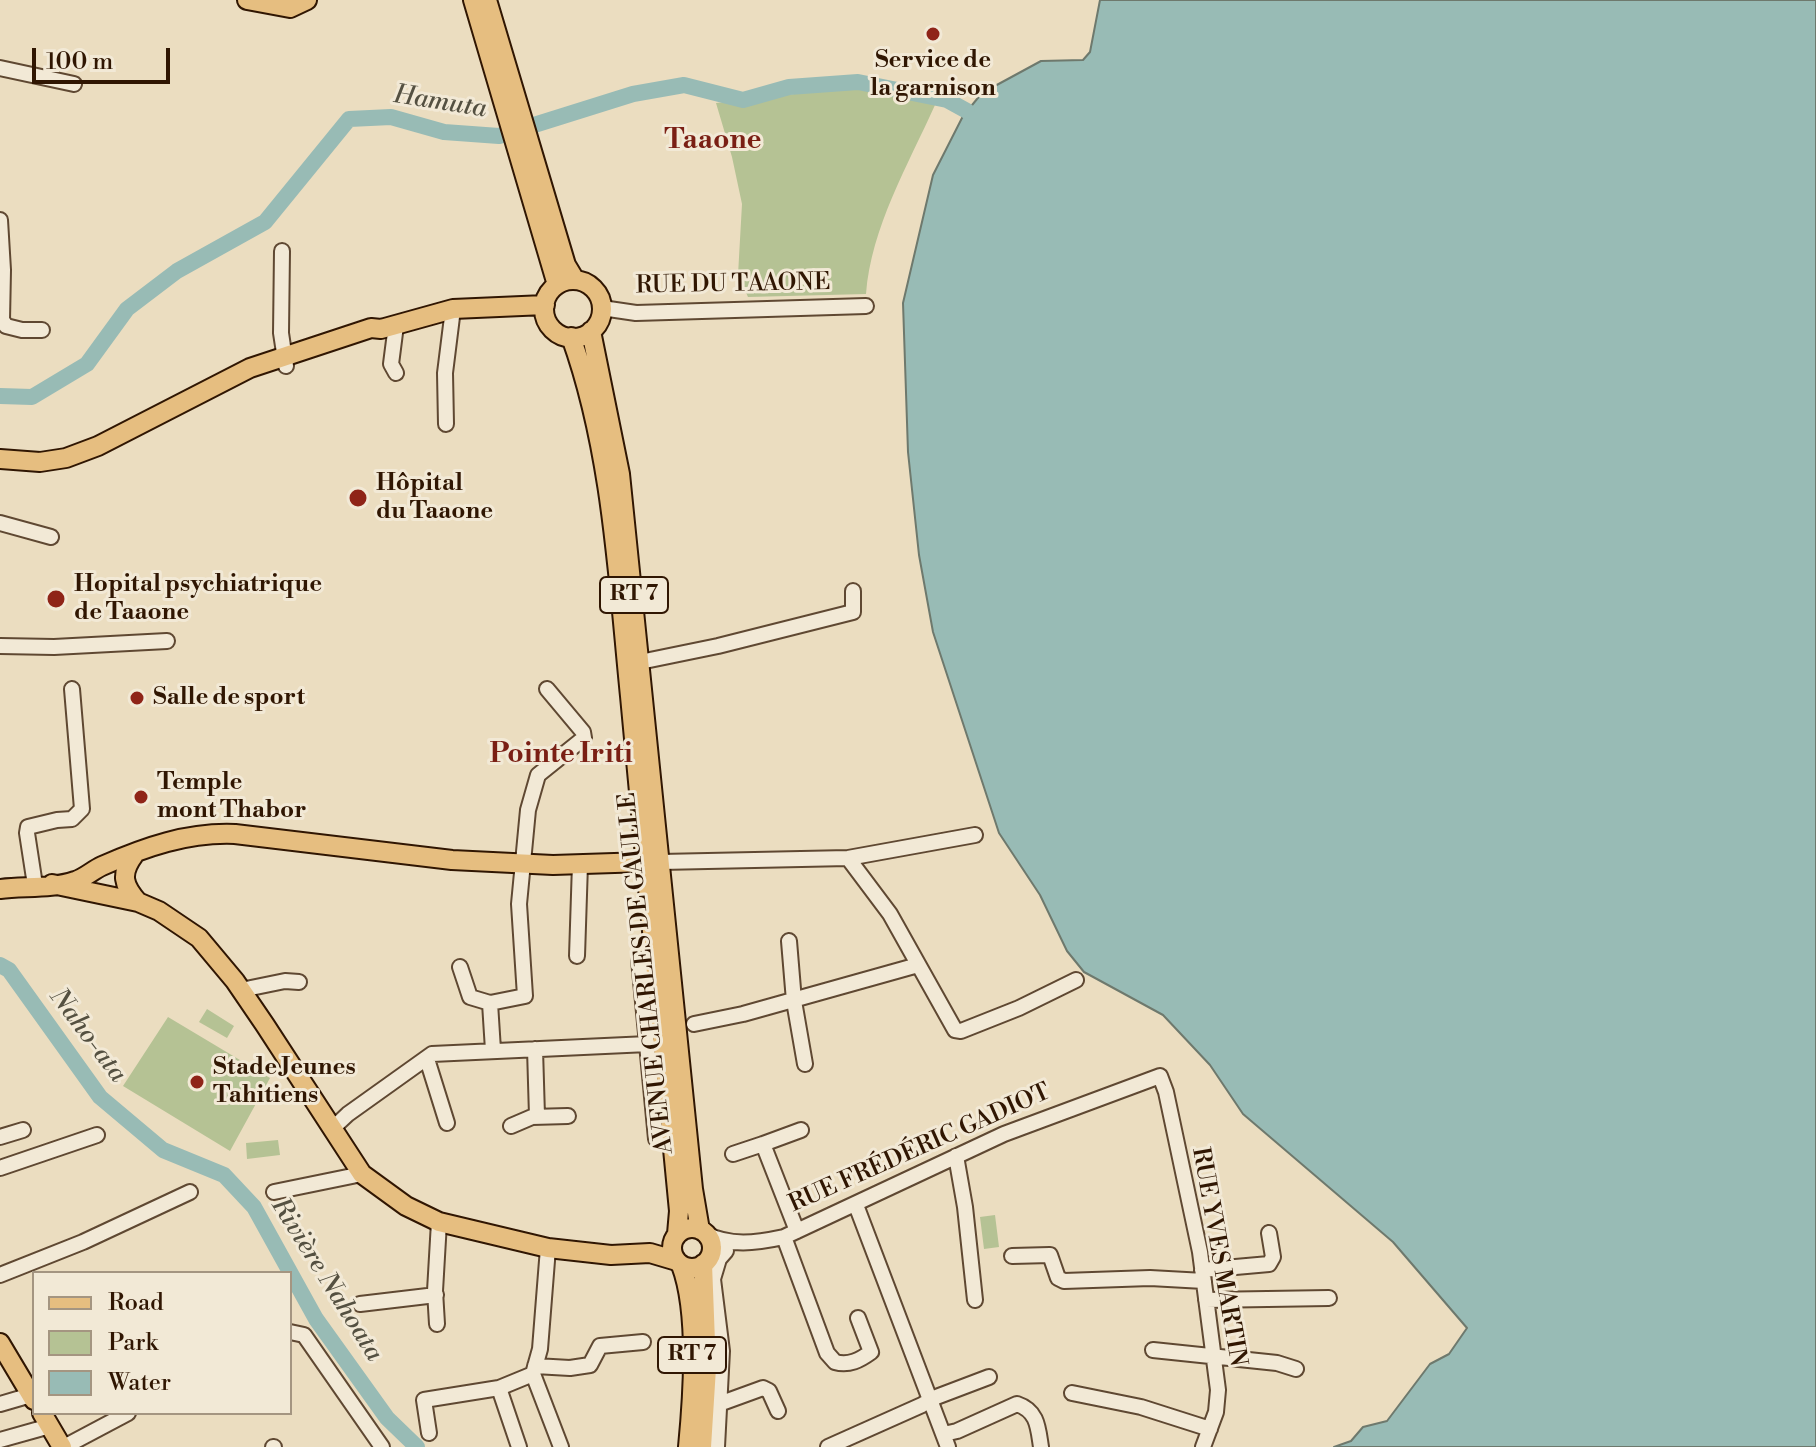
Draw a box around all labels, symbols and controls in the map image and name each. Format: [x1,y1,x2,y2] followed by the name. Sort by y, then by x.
[924,25,942,43] marker: Service de la garnison
[36,32,174,82] scale bar
[46,47,113,77] text: 100 m
[870,47,996,103] place label: Service de la garnison
[391,80,489,126] water label: Hamuta
[664,124,762,158] district label: Taaone
[635,269,831,301] street label: RUE DU TAAONE
[376,470,493,526] place label: Hôpital du Taaone
[347,487,369,509] marker: Hôpital du Taaone
[74,571,322,627] place label: Hopital psychiatrique de Taaone
[600,577,668,613] road number: RT 7
[45,588,67,610] marker: Hopital psychiatrique de Taaone
[153,684,305,712] place label: Salle de sport
[128,689,146,707] marker: Salle de sport
[489,738,633,772] district label: Pointe Iriti
[157,769,306,825] place label: Temple mont Thabor
[132,788,150,806] marker: Temple mont Thabor
[614,791,680,1155] street label: AVENUE CHARLES DE GAULLE
[42,983,132,1089] water label: Naho-ata
[213,1054,356,1110] place label: Stade Jeunes Tahitiens
[188,1073,206,1091] marker: Stade Jeunes Tahitiens
[785,1078,1055,1220] street label: RUE FRÉDÉRIC GADIOT
[1185,1145,1251,1369] street label: RUE YVES MARTIN
[263,1193,389,1367] water label: Rivière Nahoata
[32,1271,292,1415] legend
[108,1288,164,1318] text: Road
[108,1328,158,1358] text: Park
[658,1337,726,1373] road number: RT 7
[108,1368,171,1398] text: Water

